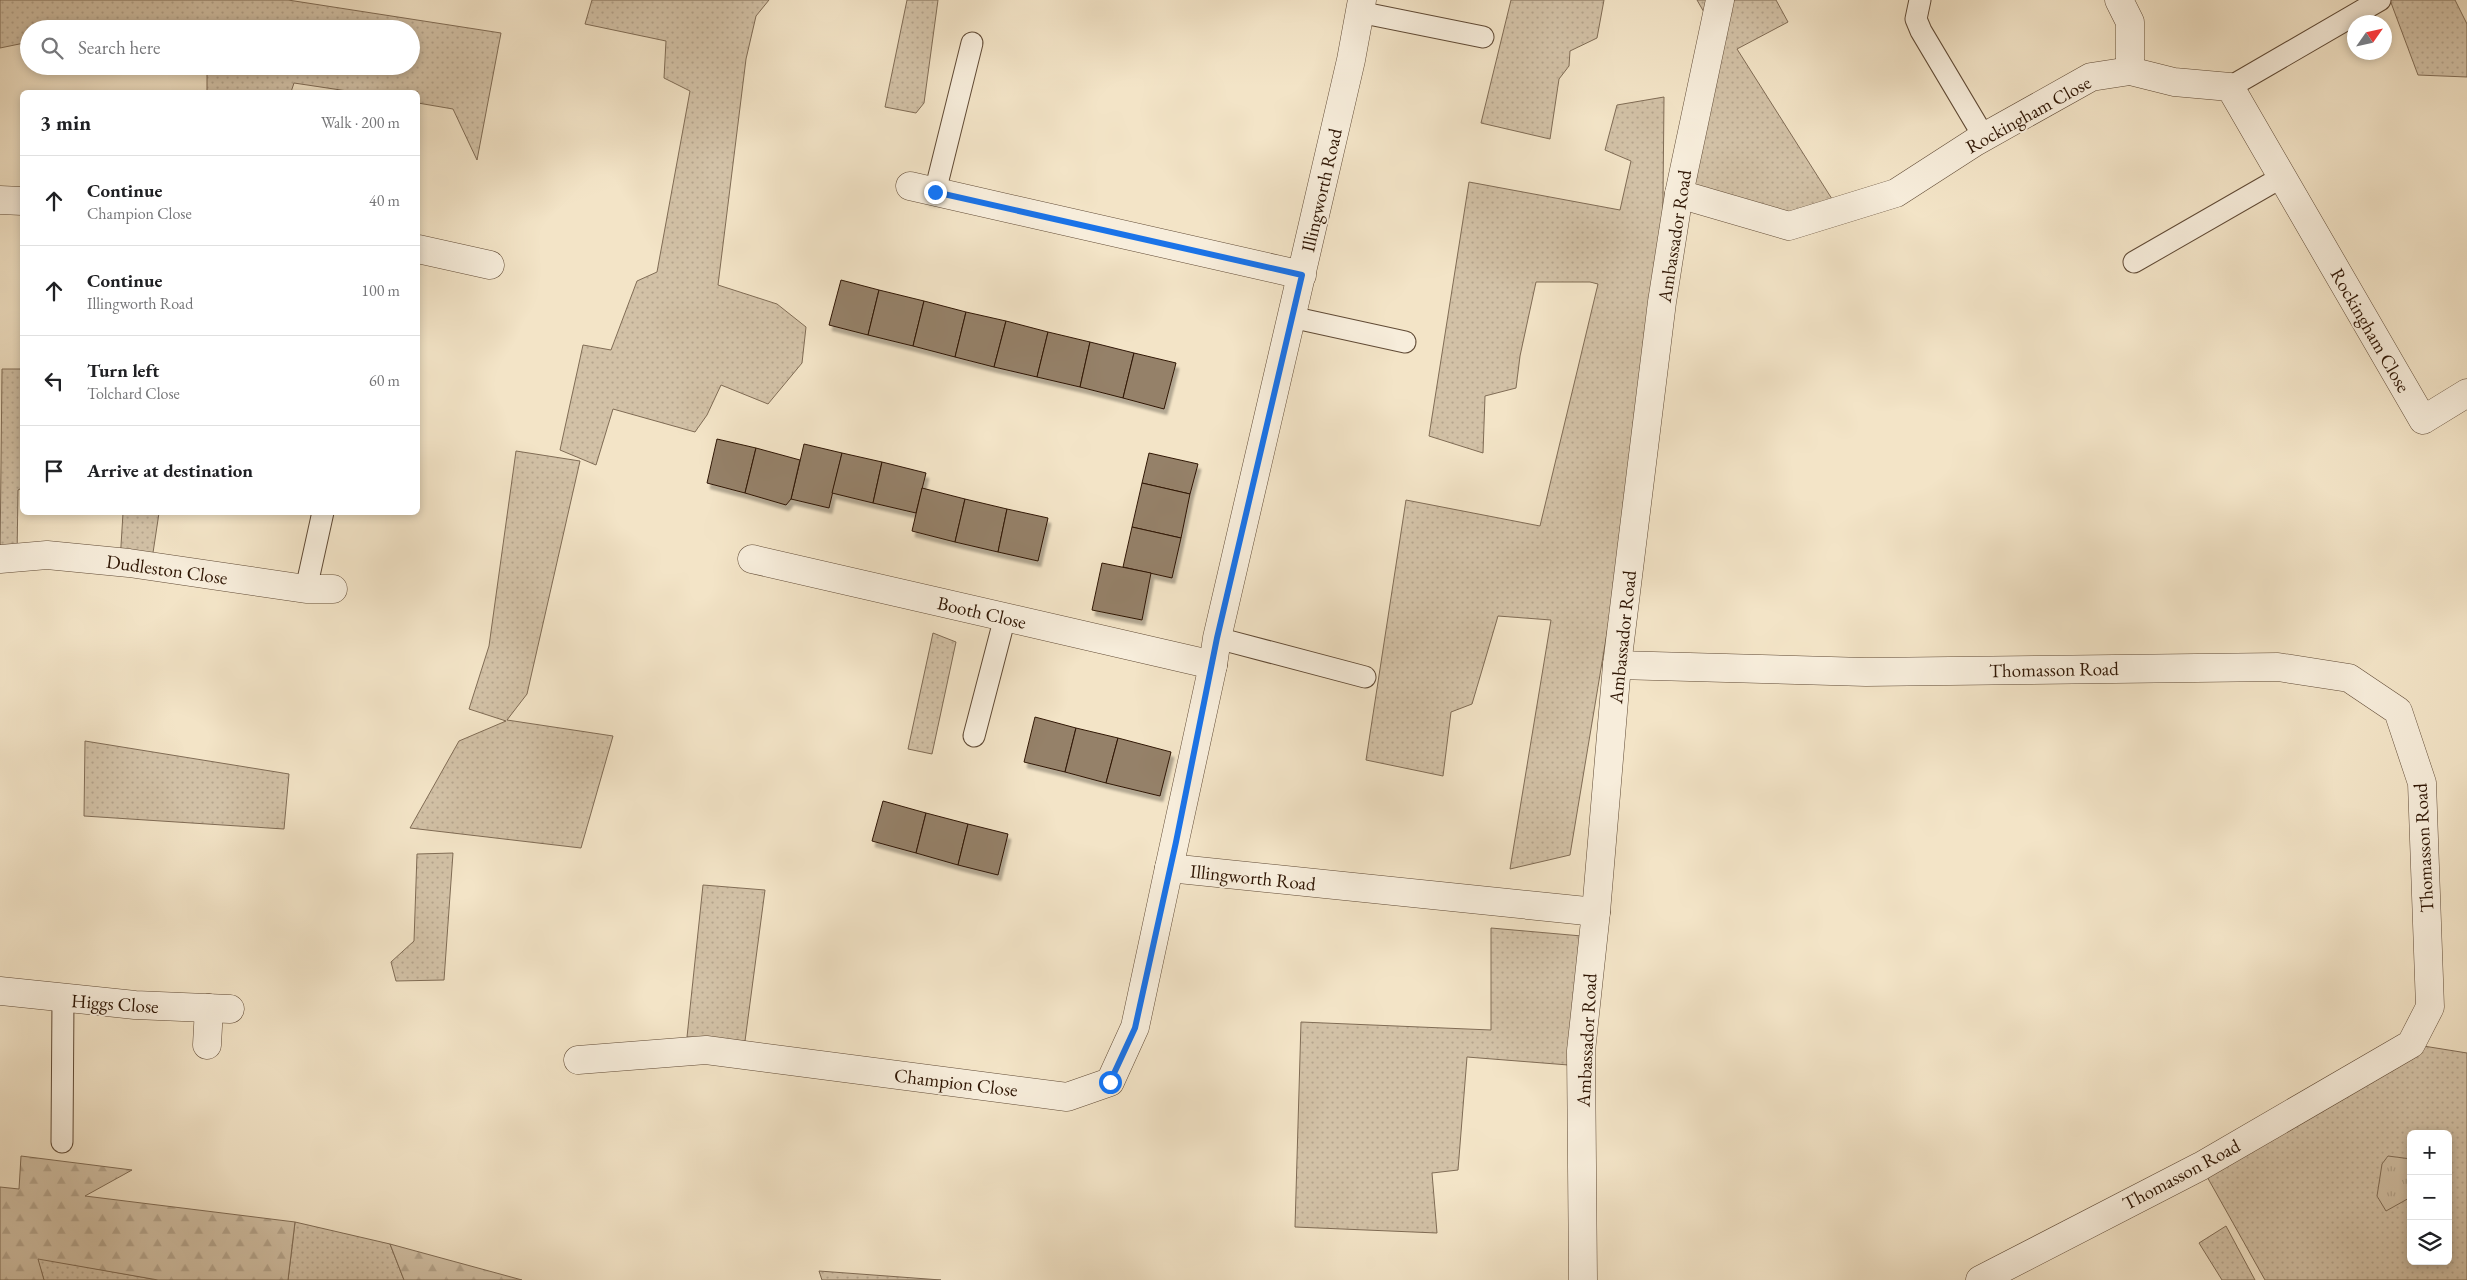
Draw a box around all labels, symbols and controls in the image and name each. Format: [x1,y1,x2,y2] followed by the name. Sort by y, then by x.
[2347,15,2392,60] north arrow
[20,20,420,75] search box
[38,34,66,62] icon: search
[78,35,160,60] text: Search here
[1961,70,2095,159] street label: Rockingham Close
[40,109,91,136] text: 3 min
[321,112,400,133] text: Walk · 200 m
[1295,125,1348,254] street label: Illingworth Road
[1652,168,1697,305] street label: Ambassador Road
[87,178,162,203] text: Continue
[924,181,947,204] route end
[40,187,68,215] icon: ahead
[369,190,400,211] text: 40 m
[87,203,192,224] text: Champion Close
[2325,264,2416,397] street label: Rockingham Close
[87,268,162,293] text: Continue
[40,277,68,305] icon: ahead
[361,280,400,301] text: 100 m
[87,293,193,314] text: Illingworth Road
[87,358,159,383] text: Turn left
[40,367,68,395] icon: left
[369,370,400,391] text: 60 m
[87,383,180,404] text: Tolchard Close
[40,457,68,485] icon: arrive
[87,458,253,483] text: Arrive at destination
[105,549,229,590] street label: Dudleston Close
[1603,569,1642,706] street label: Ambassador Road
[935,590,1029,635] street label: Booth Close
[1989,656,2119,683] street label: Thomasson Road
[2408,782,2439,913] street label: Thomasson Road
[1189,858,1317,897] street label: Illingworth Road
[1570,972,1603,1108] street label: Ambassador Road
[70,988,159,1019] street label: Higgs Close
[893,1063,1019,1102] street label: Champion Close
[1099,1071,1122,1094] route start
[2407,1130,2452,1265] map controls
[2407,1130,2452,1175] button: +
[2118,1133,2245,1216] street label: Thomasson Road
[2407,1175,2452,1220] button: −
[2407,1220,2452,1265] button: layers

